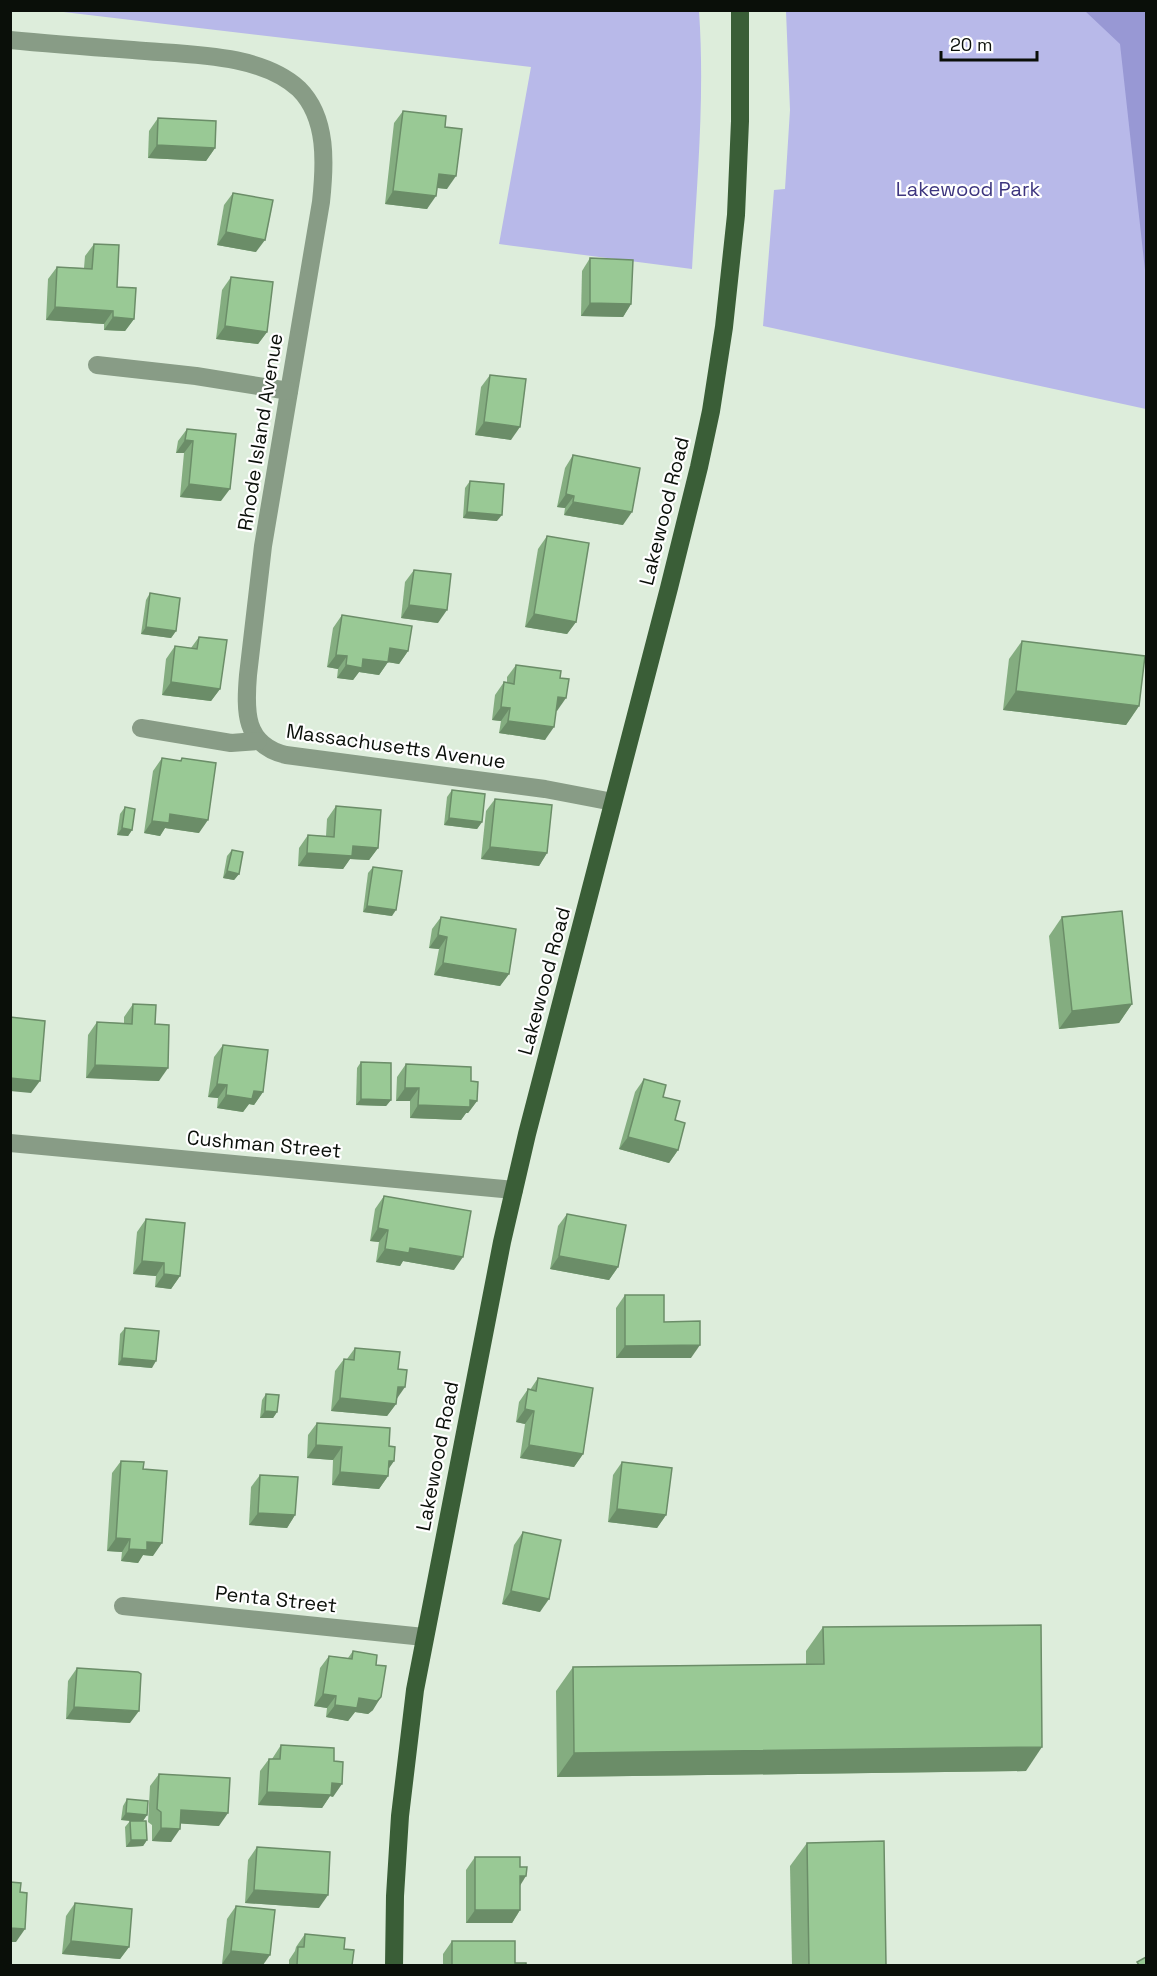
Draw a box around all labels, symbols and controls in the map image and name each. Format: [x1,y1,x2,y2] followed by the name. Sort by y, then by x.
[941,24,1037,62] scale bar
[950,33,993,56] text: 20 m
[896,176,1040,202] park label: Lakewood Park
[232,331,288,533] street label: Rhode Island Avenue
[633,434,695,588] street label: Lakewood Road
[285,718,507,774] street label: Massachusetts Avenue
[512,904,576,1058] street label: Lakewood Road
[186,1124,342,1164] street label: Cushman Street
[410,1379,464,1533] street label: Lakewood Road
[214,1580,338,1618] street label: Penta Street

